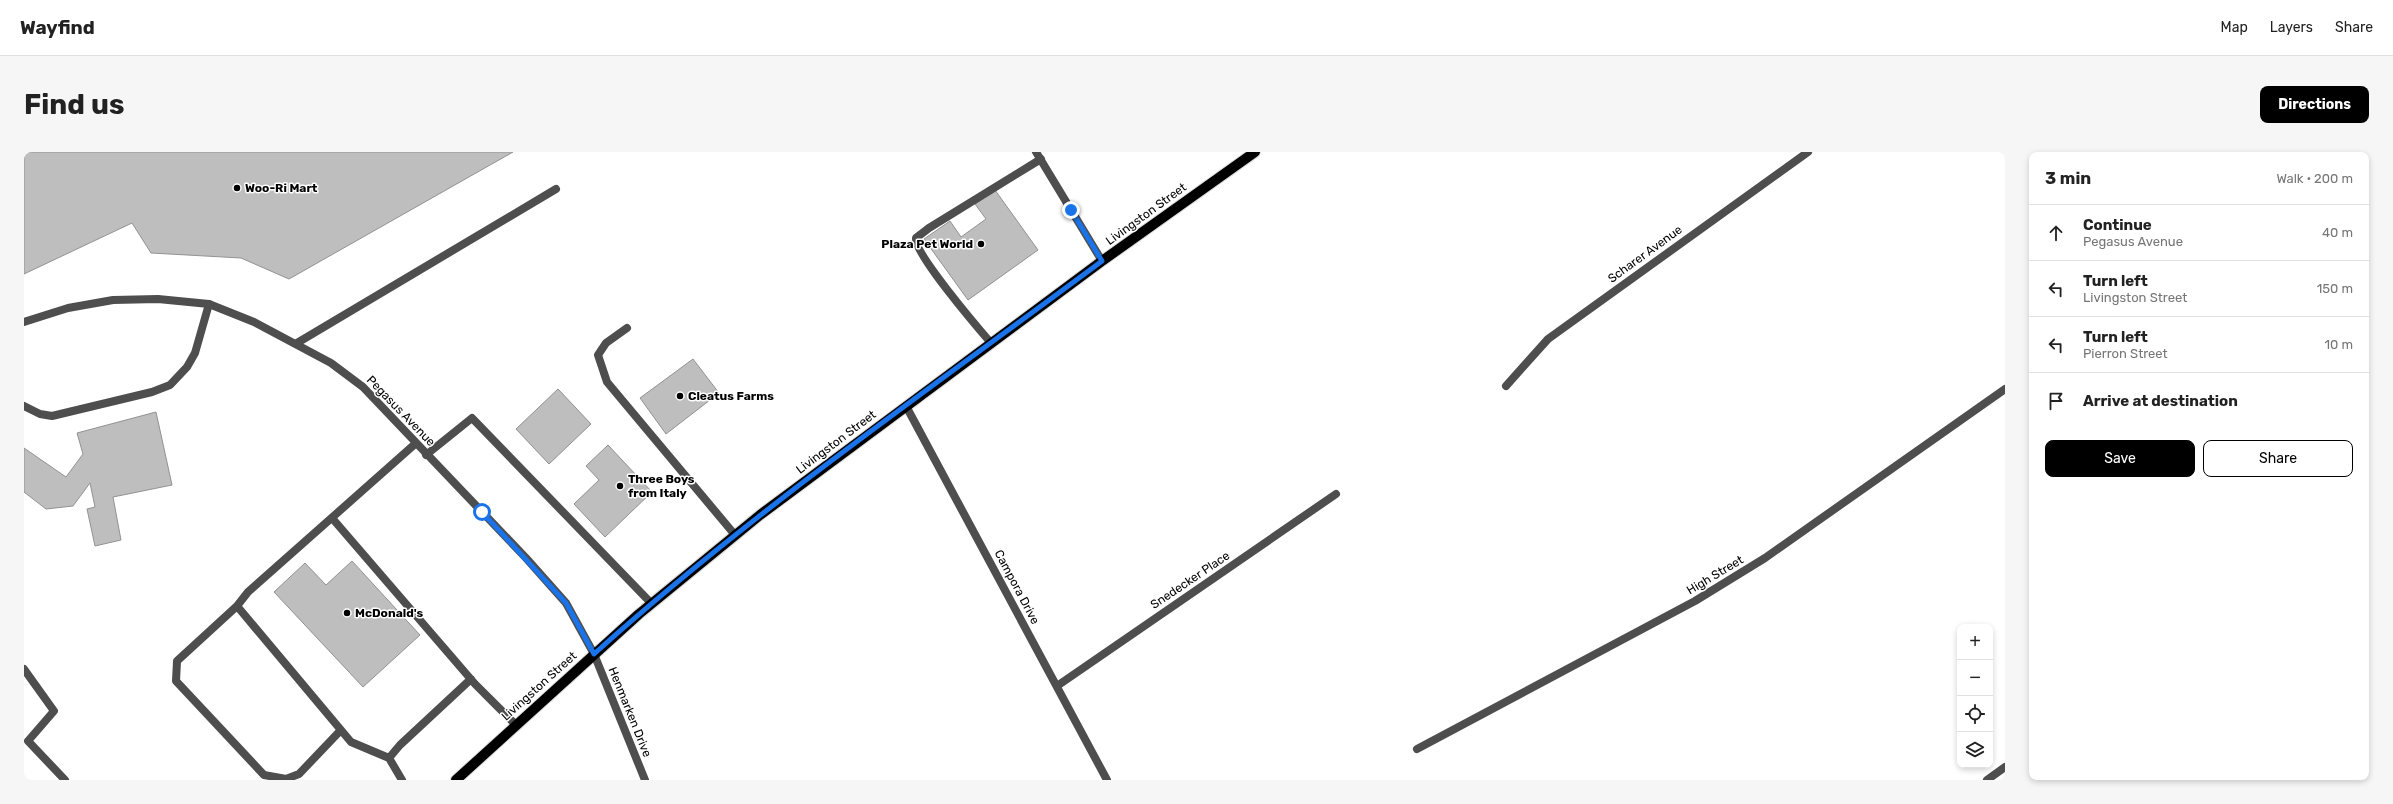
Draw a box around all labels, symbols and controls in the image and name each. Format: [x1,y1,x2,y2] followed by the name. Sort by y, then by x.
[20,16,95,39] text: Wayfind
[2221,19,2248,36] text: Map
[2270,19,2313,36] text: Layers
[2335,19,2373,36] text: Share
[2260,86,2369,123] button: Directions
[24,88,124,121] text: Find us
[2045,168,2091,188] text: 3 min
[2276,171,2353,186] text: Walk · 200 m
[1103,180,1189,248] street label: Livingston Street
[245,181,318,195] place label: Woo-Ri Mart
[232,183,242,193] marker: Woo-Ri Mart
[1062,201,1080,219] route end
[2083,216,2152,234] text: Continue
[1605,222,1685,286] street label: Scharer Avenue
[2045,222,2067,244] icon: ahead
[2322,225,2353,240] text: 40 m
[2083,234,2183,249] text: Pegasus Avenue
[881,237,973,251] place label: Plaza Pet World
[976,239,986,249] marker: Plaza Pet World
[2083,272,2148,290] text: Turn left
[2045,278,2067,300] icon: left
[2317,281,2353,296] text: 150 m
[2083,290,2187,305] text: Livingston Street
[2083,328,2148,346] text: Turn left
[2045,334,2067,356] icon: left
[2324,337,2353,352] text: 10 m
[2083,346,2168,361] text: Pierron Street
[364,373,438,449] street label: Pegasus Avenue
[688,389,774,403] place label: Cleatus Farms
[2045,390,2067,412] icon: arrive
[675,391,685,401] marker: Cleatus Farms
[2083,392,2238,410] text: Arrive at destination
[793,407,879,477] street label: Livingston Street
[2045,440,2195,477] button: Save
[2203,440,2353,477] button: Share
[628,472,695,500] place label: Three Boys from Italy
[615,481,625,491] marker: Three Boys from Italy
[473,503,491,521] route start
[992,547,1043,627] street label: Campora Drive
[1148,548,1232,612] street label: Snedecker Place
[1684,552,1746,597] street label: High Street
[355,606,423,620] place label: McDonald's
[342,608,352,618] marker: McDonald's
[1957,624,1993,768] map controls
[1957,624,1993,660] button: +
[499,648,580,723] street label: Livingston Street
[1957,660,1993,696] button: −
[606,665,655,759] street label: Henmarken Drive
[1957,696,1993,732] button: locate
[1957,732,1993,768] button: layers

